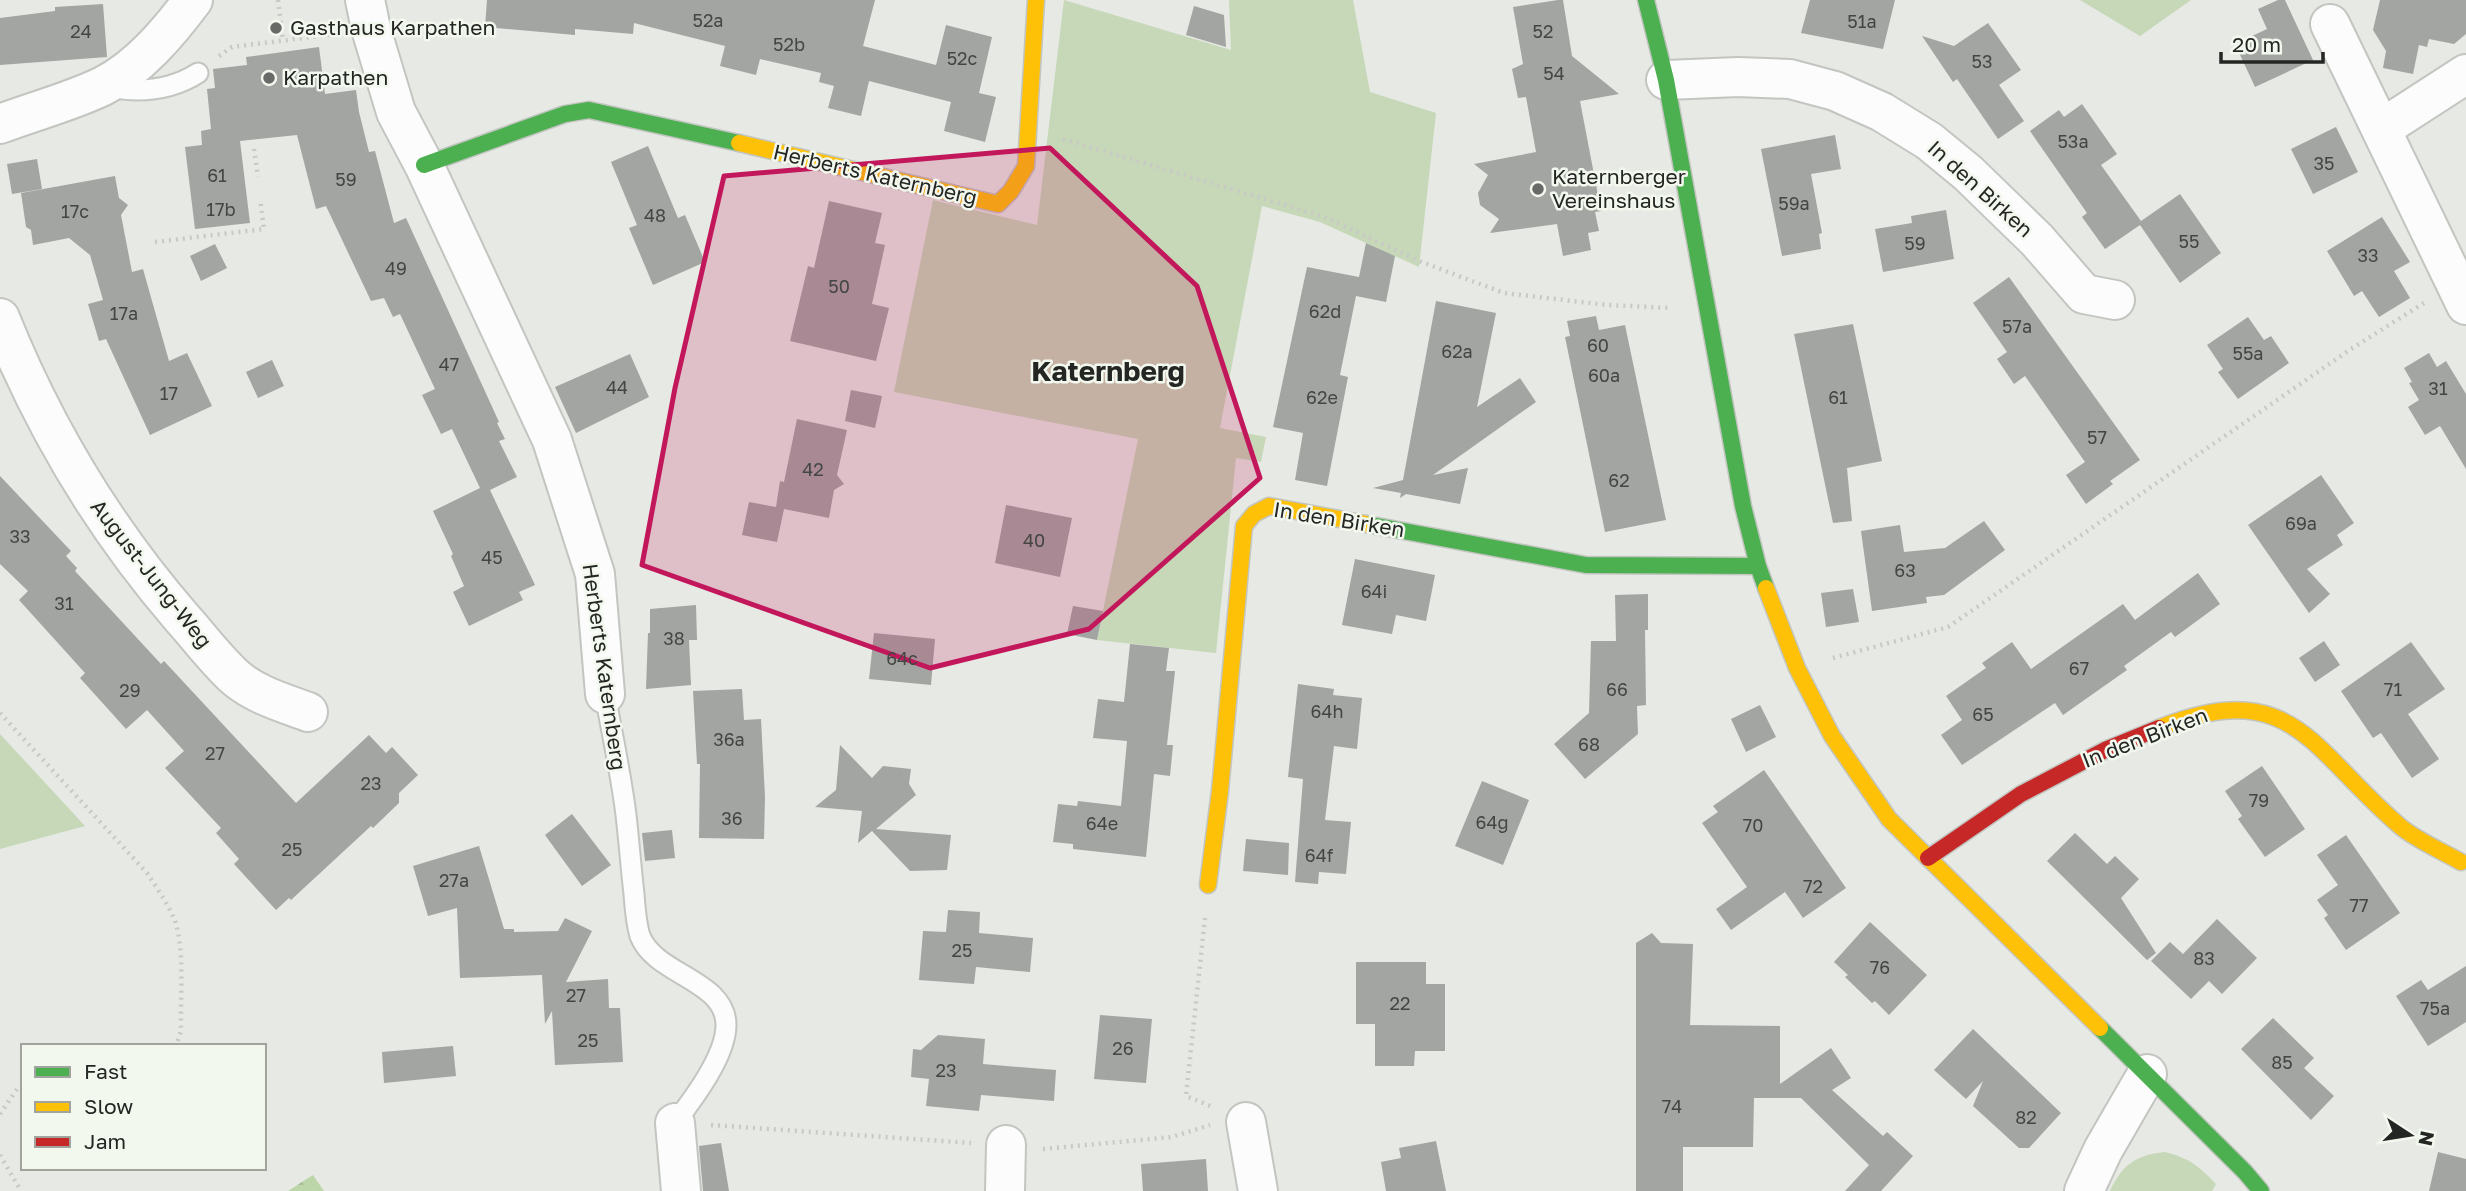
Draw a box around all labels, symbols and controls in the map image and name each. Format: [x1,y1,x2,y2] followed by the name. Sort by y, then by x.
[692,9,724,31] house number: 52a
[1847,10,1877,32] house number: 51a
[290,14,495,40] place label: Gasthaus Karpathen
[70,20,92,42] house number: 24
[268,20,284,36] marker: Gasthaus Karpathen
[1533,20,1553,42] house number: 52
[2221,21,2322,65] scale bar
[2232,31,2281,57] text: 20 m
[773,33,805,55] house number: 52b
[947,47,978,69] house number: 52c
[1972,50,1992,72] house number: 53
[1543,62,1565,84] house number: 54
[283,64,388,90] place label: Karpathen
[261,70,277,86] marker: Karpathen
[2057,130,2089,152] house number: 53a
[1923,134,2039,242] street label: In den Birken
[771,138,980,210] street label: Herberts Katernberg
[2314,152,2334,174] house number: 35
[1552,163,1686,213] place label: Katernberger Vereinshaus
[207,164,227,186] house number: 61
[335,168,357,190] house number: 59
[1530,181,1546,197] marker: Katernberger Vereinshaus
[1778,192,1810,214] house number: 59a
[206,198,236,220] house number: 17b
[61,200,89,222] house number: 17c
[644,204,666,226] house number: 48
[2179,230,2199,252] house number: 55
[1904,232,1926,254] house number: 59
[2357,244,2379,266] house number: 33
[385,257,407,279] house number: 49
[828,275,850,297] house number: 50
[1309,300,1341,322] house number: 62d
[110,302,138,324] house number: 17a
[2002,315,2032,337] house number: 57a
[1587,334,1609,356] house number: 60
[1441,340,1473,362] house number: 62a
[2232,342,2264,364] house number: 55a
[439,353,459,375] house number: 47
[1031,354,1185,387] district label: Katernberg
[1588,364,1620,386] house number: 60a
[606,376,628,398] house number: 44
[2428,377,2448,399] house number: 31
[160,382,178,404] house number: 17
[1306,386,1338,408] house number: 62e
[1828,386,1848,408] house number: 61
[2087,426,2107,448] house number: 57
[802,458,824,480] house number: 42
[1608,469,1630,491] house number: 62
[86,494,218,653] street label: August-Jung-Weg
[1272,496,1407,542] street label: In den Birken
[2285,512,2317,534] house number: 69a
[9,525,31,547] house number: 33
[1023,529,1045,551] house number: 40
[481,546,503,568] house number: 45
[1894,559,1916,581] house number: 63
[578,562,632,772] street label: Herberts Katernberg
[1361,580,1387,602] house number: 64i
[54,592,74,614] house number: 31
[663,627,685,649] house number: 38
[886,647,918,669] house number: 64c
[2069,657,2089,679] house number: 67
[1606,678,1628,700] house number: 66
[2384,678,2402,700] house number: 71
[119,679,141,701] house number: 29
[1311,700,1343,722] house number: 64h
[2078,701,2211,773] street label: In den Birken
[1972,703,1994,725] house number: 65
[713,728,745,750] house number: 36a
[1578,733,1600,755] house number: 68
[205,742,225,764] house number: 27
[361,772,381,794] house number: 23
[2249,789,2269,811] house number: 79
[721,807,743,829] house number: 36
[1476,811,1508,833] house number: 64g
[1086,812,1118,834] house number: 64e
[1743,814,1763,836] house number: 70
[282,838,302,860] house number: 25
[1305,844,1334,866] house number: 64f
[439,869,469,891] house number: 27a
[1803,875,1823,897] house number: 72
[2349,894,2369,916] house number: 77
[952,939,972,961] house number: 25
[2193,947,2215,969] house number: 83
[1870,956,1890,978] house number: 76
[566,984,586,1006] house number: 27
[1390,992,1410,1014] house number: 22
[2420,997,2450,1019] house number: 75a
[578,1029,598,1051] house number: 25
[1112,1037,1134,1059] house number: 26
[21,1044,266,1170] legend
[2271,1051,2293,1073] house number: 85
[84,1058,127,1084] text: Fast
[936,1059,956,1081] house number: 23
[84,1093,133,1119] text: Slow
[1662,1095,1682,1117] house number: 74
[2375,1100,2445,1170] north arrow
[2015,1106,2037,1128] house number: 82
[84,1128,126,1154] text: Jam
[2414,1129,2440,1148] text: N

